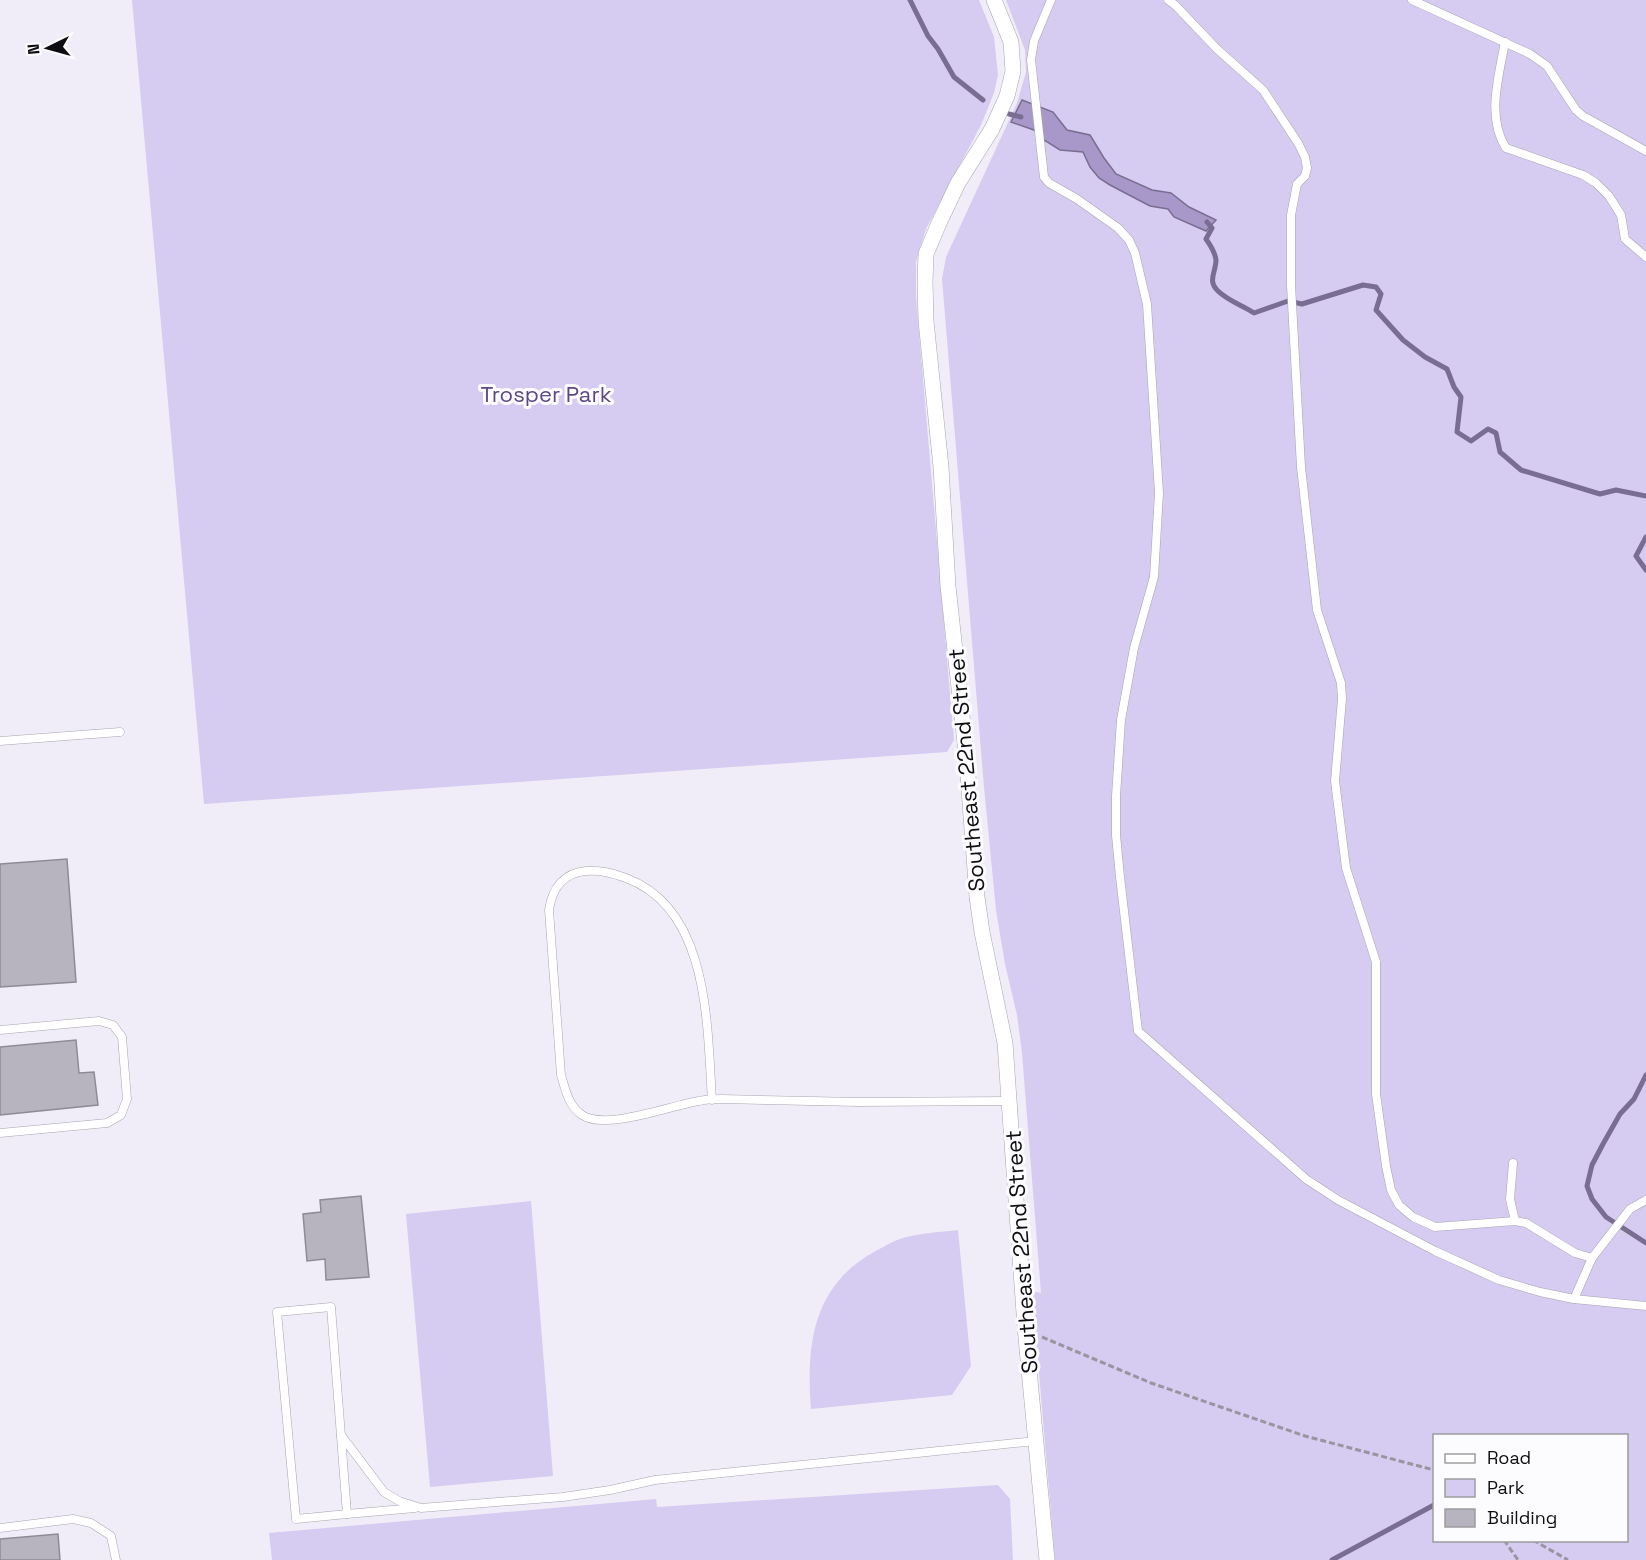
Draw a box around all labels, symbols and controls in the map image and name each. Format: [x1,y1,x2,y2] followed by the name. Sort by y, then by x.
[18,18,78,78] north arrow
[23,43,44,56] text: N
[480,380,612,408] park label: Trosper Park
[941,647,991,893] street label: Southeast 22nd Street
[999,1129,1043,1375] street label: Southeast 22nd Street
[1433,1434,1628,1542] legend
[1487,1446,1531,1469] text: Road
[1487,1476,1525,1499] text: Park
[1487,1506,1557,1529] text: Building

